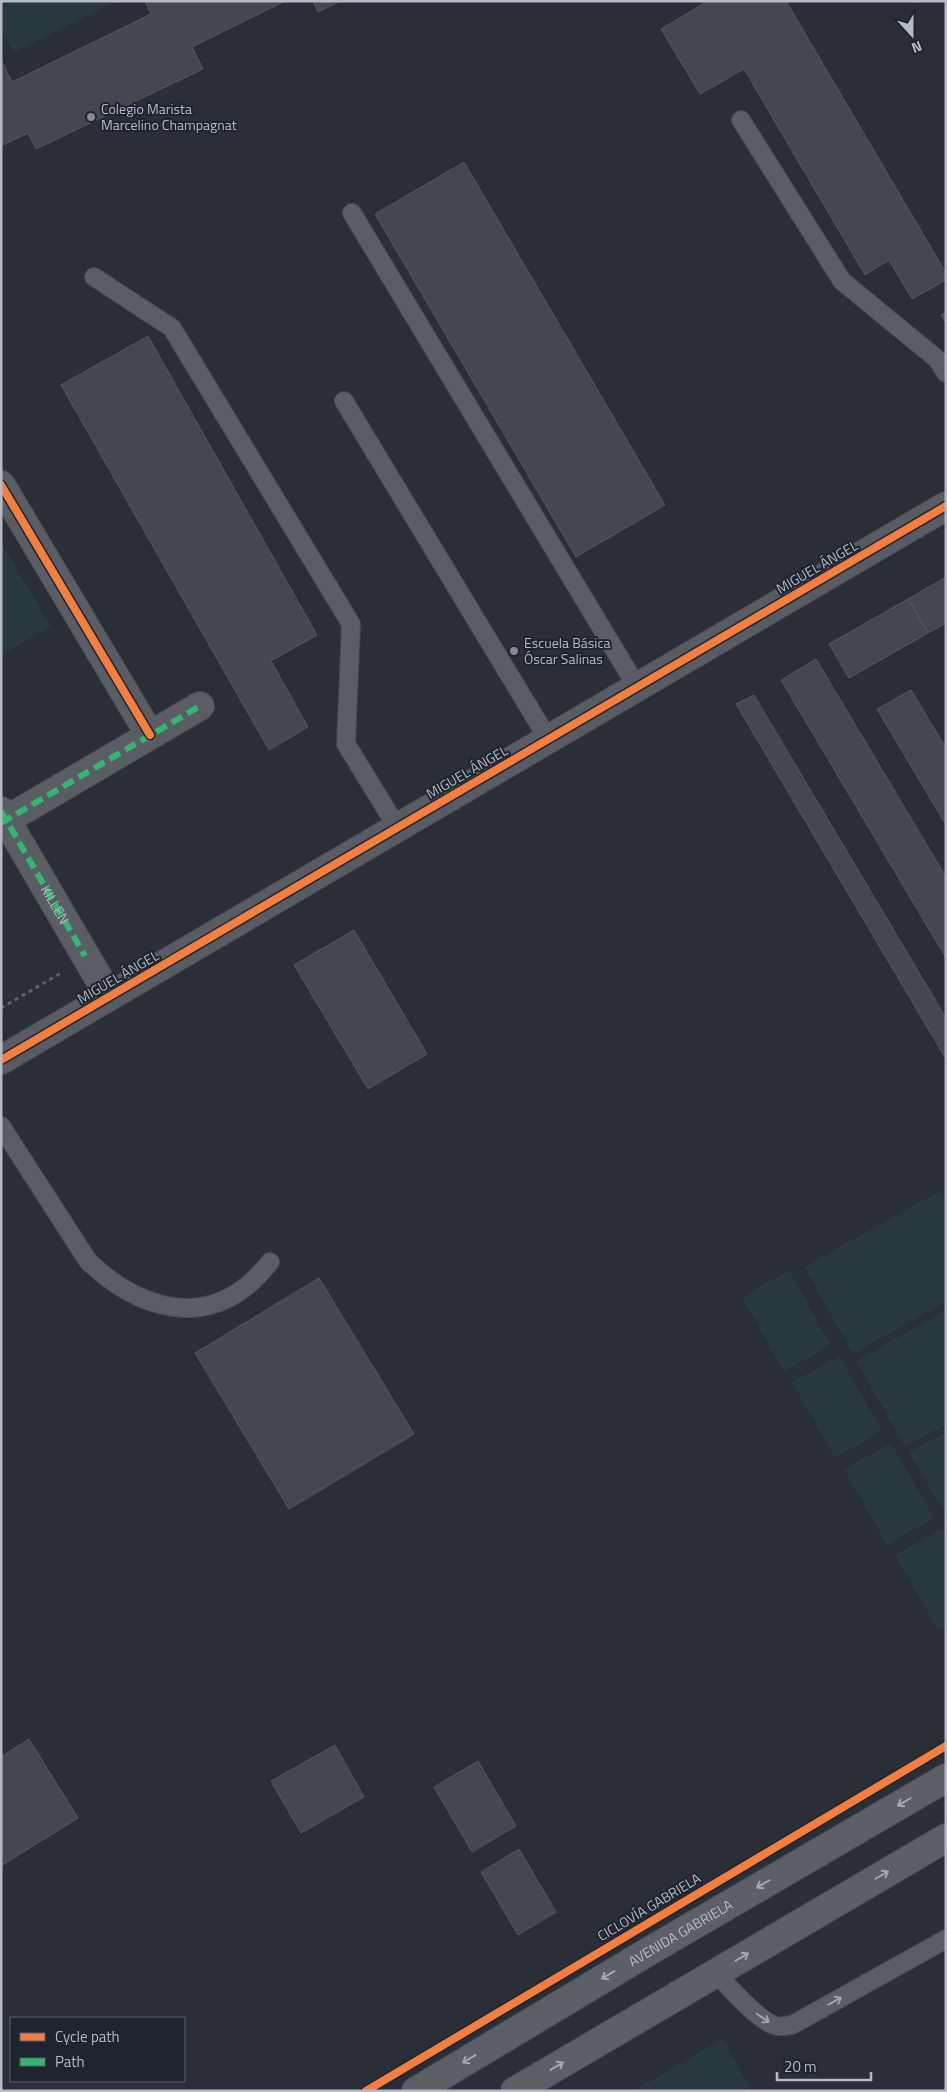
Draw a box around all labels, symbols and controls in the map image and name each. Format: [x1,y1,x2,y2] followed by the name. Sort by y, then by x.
[887,10,937,60] north arrow
[909,36,925,59] text: N
[101,98,237,135] place label: Colegio Marista Marcelino Champagnat
[85,111,97,123] marker: Colegio Marista Marcelino Champagnat
[772,535,862,598] street label: MIGUEL ÁNGEL
[524,632,611,669] place label: Escuela Básica Óscar Salinas
[508,645,520,657] marker: Escuela Básica Óscar Salinas
[422,740,512,803] street label: MIGUEL ÁNGEL
[36,881,75,928] street label: KILLEN
[73,945,163,1008] street label: MIGUEL ÁNGEL
[897,1798,911,1808] one-way arrow
[593,1867,705,1946] street label: CICLOVÍA GABRIELA
[875,1870,890,1880] one-way arrow
[757,1880,771,1890] one-way arrow
[624,1894,737,1971] street label: AVENIDA GABRIELA
[734,1951,748,1961] one-way arrow
[602,1971,616,1981] one-way arrow
[827,1996,842,2005] one-way arrow
[756,2013,770,2023] one-way arrow
[10,2017,185,2082] legend
[55,2025,120,2048] text: Cycle path
[55,2050,85,2073] text: Path
[777,2050,871,2082] scale bar
[462,2054,476,2064] one-way arrow
[784,2055,817,2078] text: 20 m
[549,2060,563,2070] one-way arrow

